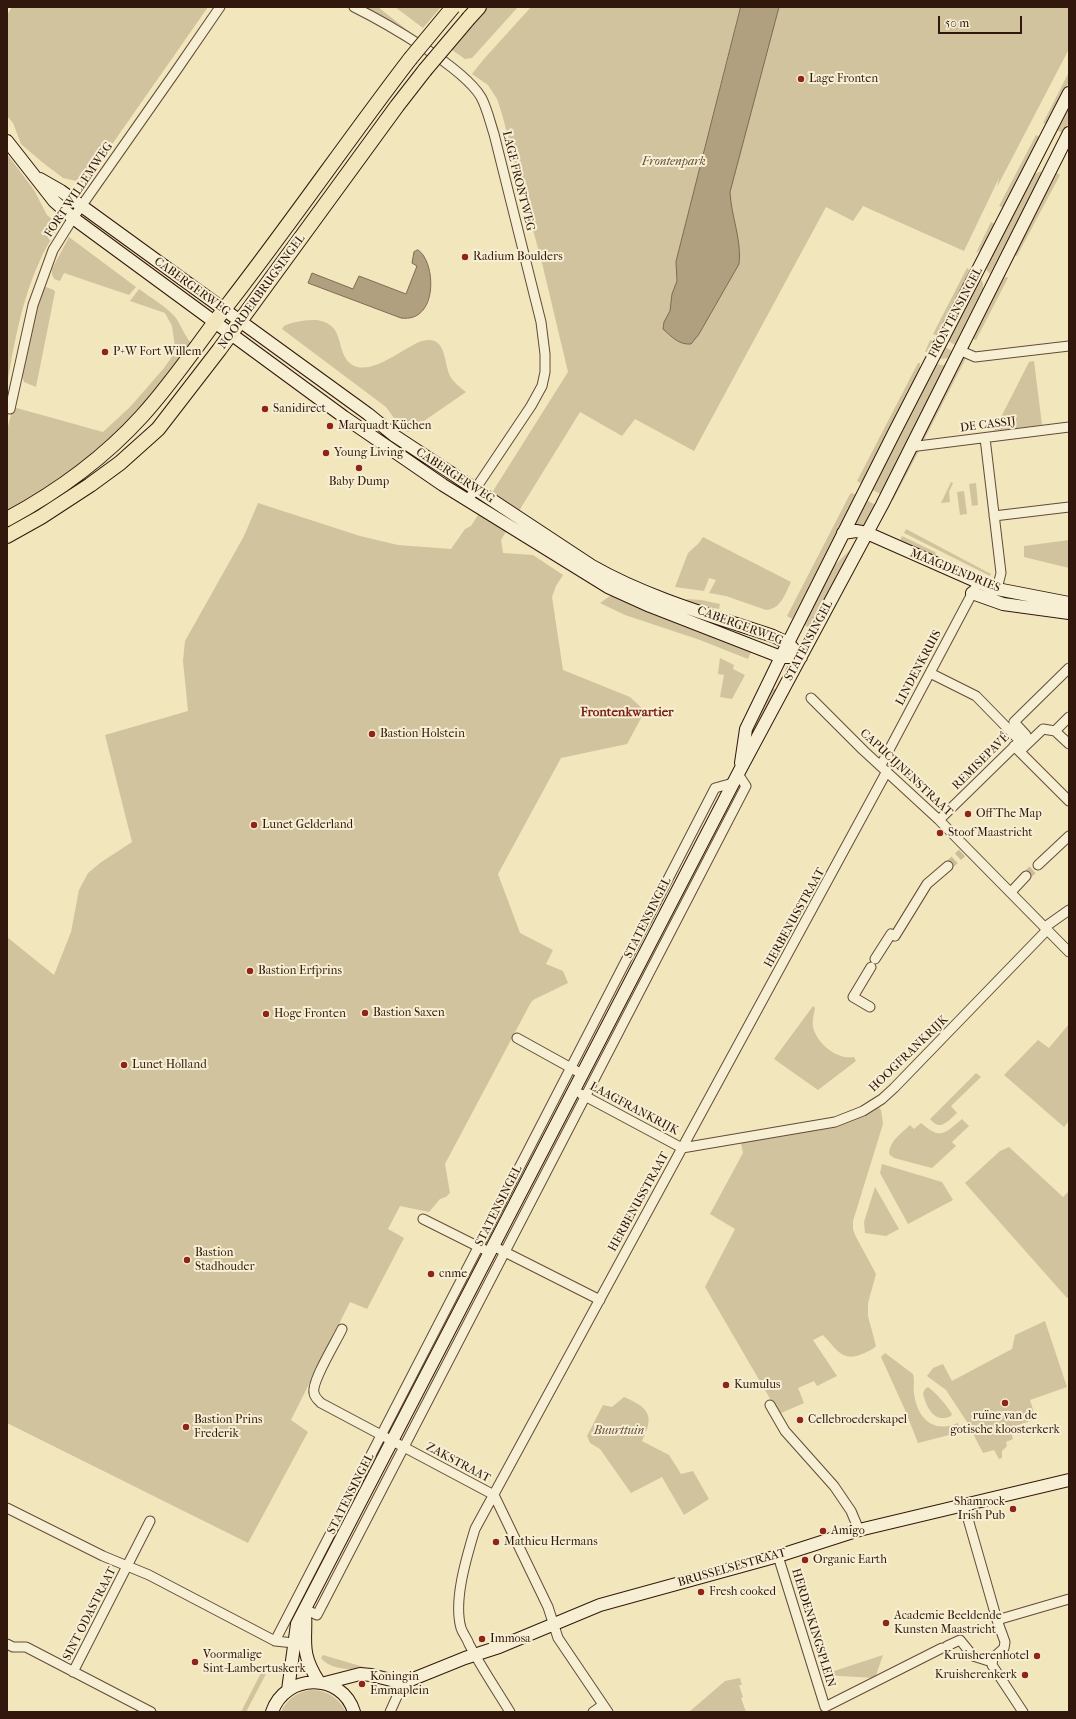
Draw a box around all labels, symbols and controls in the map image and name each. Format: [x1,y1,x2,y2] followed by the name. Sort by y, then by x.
[940,8,1024,34] scale bar
[945,16,969,30] text: 50 m
[809,72,878,86] place label: Lage Fronten
[796,74,806,84] marker: Lage Fronten
[499,130,537,232] street label: LAGE FRONTWEG
[42,140,116,240] street label: FORT WILLEMWEG
[642,155,706,169] park label: Frontenpark
[216,232,308,352] street label: NOORDERBRUGSINGEL
[473,250,563,264] place label: Radium Boulders
[460,252,470,262] marker: Radium Boulders
[151,255,233,319] street label: CABERGERWEG
[926,265,986,361] street label: FRONTENSINGEL
[113,345,202,359] place label: P+W Fort Willem
[100,347,110,357] marker: P+W Fort Willem
[273,402,326,416] place label: Sanidirect
[260,404,270,414] marker: Sanidirect
[959,414,1017,436] street label: DE CASSIJ
[338,419,432,433] place label: Marquadt Küchen
[325,421,335,431] marker: Marquadt Küchen
[413,445,497,507] street label: CABERGERWEG
[334,446,403,460] place label: Young Living
[321,448,331,458] marker: Young Living
[354,463,364,473] marker: Baby Dump
[329,475,389,489] place label: Baby Dump
[908,546,1002,596] street label: MAAGDENDRIES
[782,598,836,684] street label: STATENSINGEL
[695,604,785,648] street label: CABERGERWEG
[893,628,945,708] street label: LINDENKRUIS
[580,705,674,721] district label: Frontenkwartier
[857,726,955,820] street label: CAPUCIJNENSTRAAT
[380,727,465,741] place label: Bastion Holstein
[367,729,377,739] marker: Bastion Holstein
[950,731,1012,793] street label: REMISEPAVÉ
[976,807,1042,821] place label: Off The Map
[963,809,973,819] marker: Off The Map
[262,818,353,832] place label: Lunet Gelderland
[249,820,259,830] marker: Lunet Gelderland
[948,826,1033,840] place label: Stoof Maastricht
[935,828,945,838] marker: Stoof Maastricht
[762,866,828,970] street label: HERBENUSSTRAAT
[621,875,675,961] street label: STATENSINGEL
[258,964,342,978] place label: Bastion Erfprins
[245,966,255,976] marker: Bastion Erfprins
[373,1006,445,1020] place label: Bastion Saxen
[274,1007,346,1021] place label: Hoge Fronten
[360,1008,370,1018] marker: Bastion Saxen
[261,1009,271,1019] marker: Hoge Fronten
[867,1013,951,1095] street label: HOOGFRANKRIJK
[132,1058,207,1072] place label: Lunet Holland
[119,1060,129,1070] marker: Lunet Holland
[587,1080,681,1138] street label: LAAGFRANKRIJK
[606,1150,672,1254] street label: HERBENUSSTRAAT
[472,1163,526,1249] street label: STATENSINGEL
[195,1246,255,1274] place label: Bastion Stadhouder
[182,1255,192,1265] marker: Bastion Stadhouder
[439,1267,467,1281] place label: cnme
[426,1269,436,1279] marker: cnme
[734,1378,780,1392] place label: Kumulus
[721,1380,731,1390] marker: Kumulus
[1000,1398,1010,1408] marker: ruïne van de gotische kloosterkerk
[950,1409,1060,1437] place label: ruïne van de gotische kloosterkerk
[194,1413,262,1441] place label: Bastion Prins Frederik
[808,1413,907,1427] place label: Cellebroederskapel
[795,1415,805,1425] marker: Cellebroederskapel
[181,1422,191,1432] marker: Bastion Prins Frederik
[594,1424,644,1438] park label: Buurttuin
[423,1440,493,1486] street label: ZAKSTRAAT
[324,1451,378,1537] street label: STATENSINGEL
[954,1495,1005,1523] place label: Shamrock Irish Pub
[1008,1504,1018,1514] marker: Shamrock Irish Pub
[831,1524,865,1538] place label: Amigo
[818,1526,828,1536] marker: Amigo
[504,1535,598,1549] place label: Mathieu Hermans
[491,1537,501,1547] marker: Mathieu Hermans
[676,1546,788,1590] street label: BRUSSELSESTRAAT
[813,1553,887,1567] place label: Organic Earth
[800,1555,810,1565] marker: Organic Earth
[60,1565,120,1663] street label: SINT ODASTRAAT
[788,1567,838,1689] street label: HERDENKINGSPLEIN
[709,1585,776,1599] place label: Fresh cooked
[696,1587,706,1597] marker: Fresh cooked
[894,1609,1002,1637] place label: Academie Beeldende Kunsten Maastricht
[881,1618,891,1628] marker: Academie Beeldende Kunsten Maastricht
[490,1632,531,1646] place label: Immosa
[477,1634,487,1644] marker: Immosa
[203,1648,306,1676] place label: Voormalige Sint-Lambertuskerk
[944,1649,1029,1663] place label: Kruisherenhotel
[1032,1651,1042,1661] marker: Kruisherenhotel
[190,1657,200,1667] marker: Voormalige Sint-Lambertuskerk
[935,1668,1017,1682] place label: Kruisherenkerk
[370,1670,429,1698] place label: Koningin Emmaplein
[1020,1670,1030,1680] marker: Kruisherenkerk
[357,1679,367,1689] marker: Koningin Emmaplein

